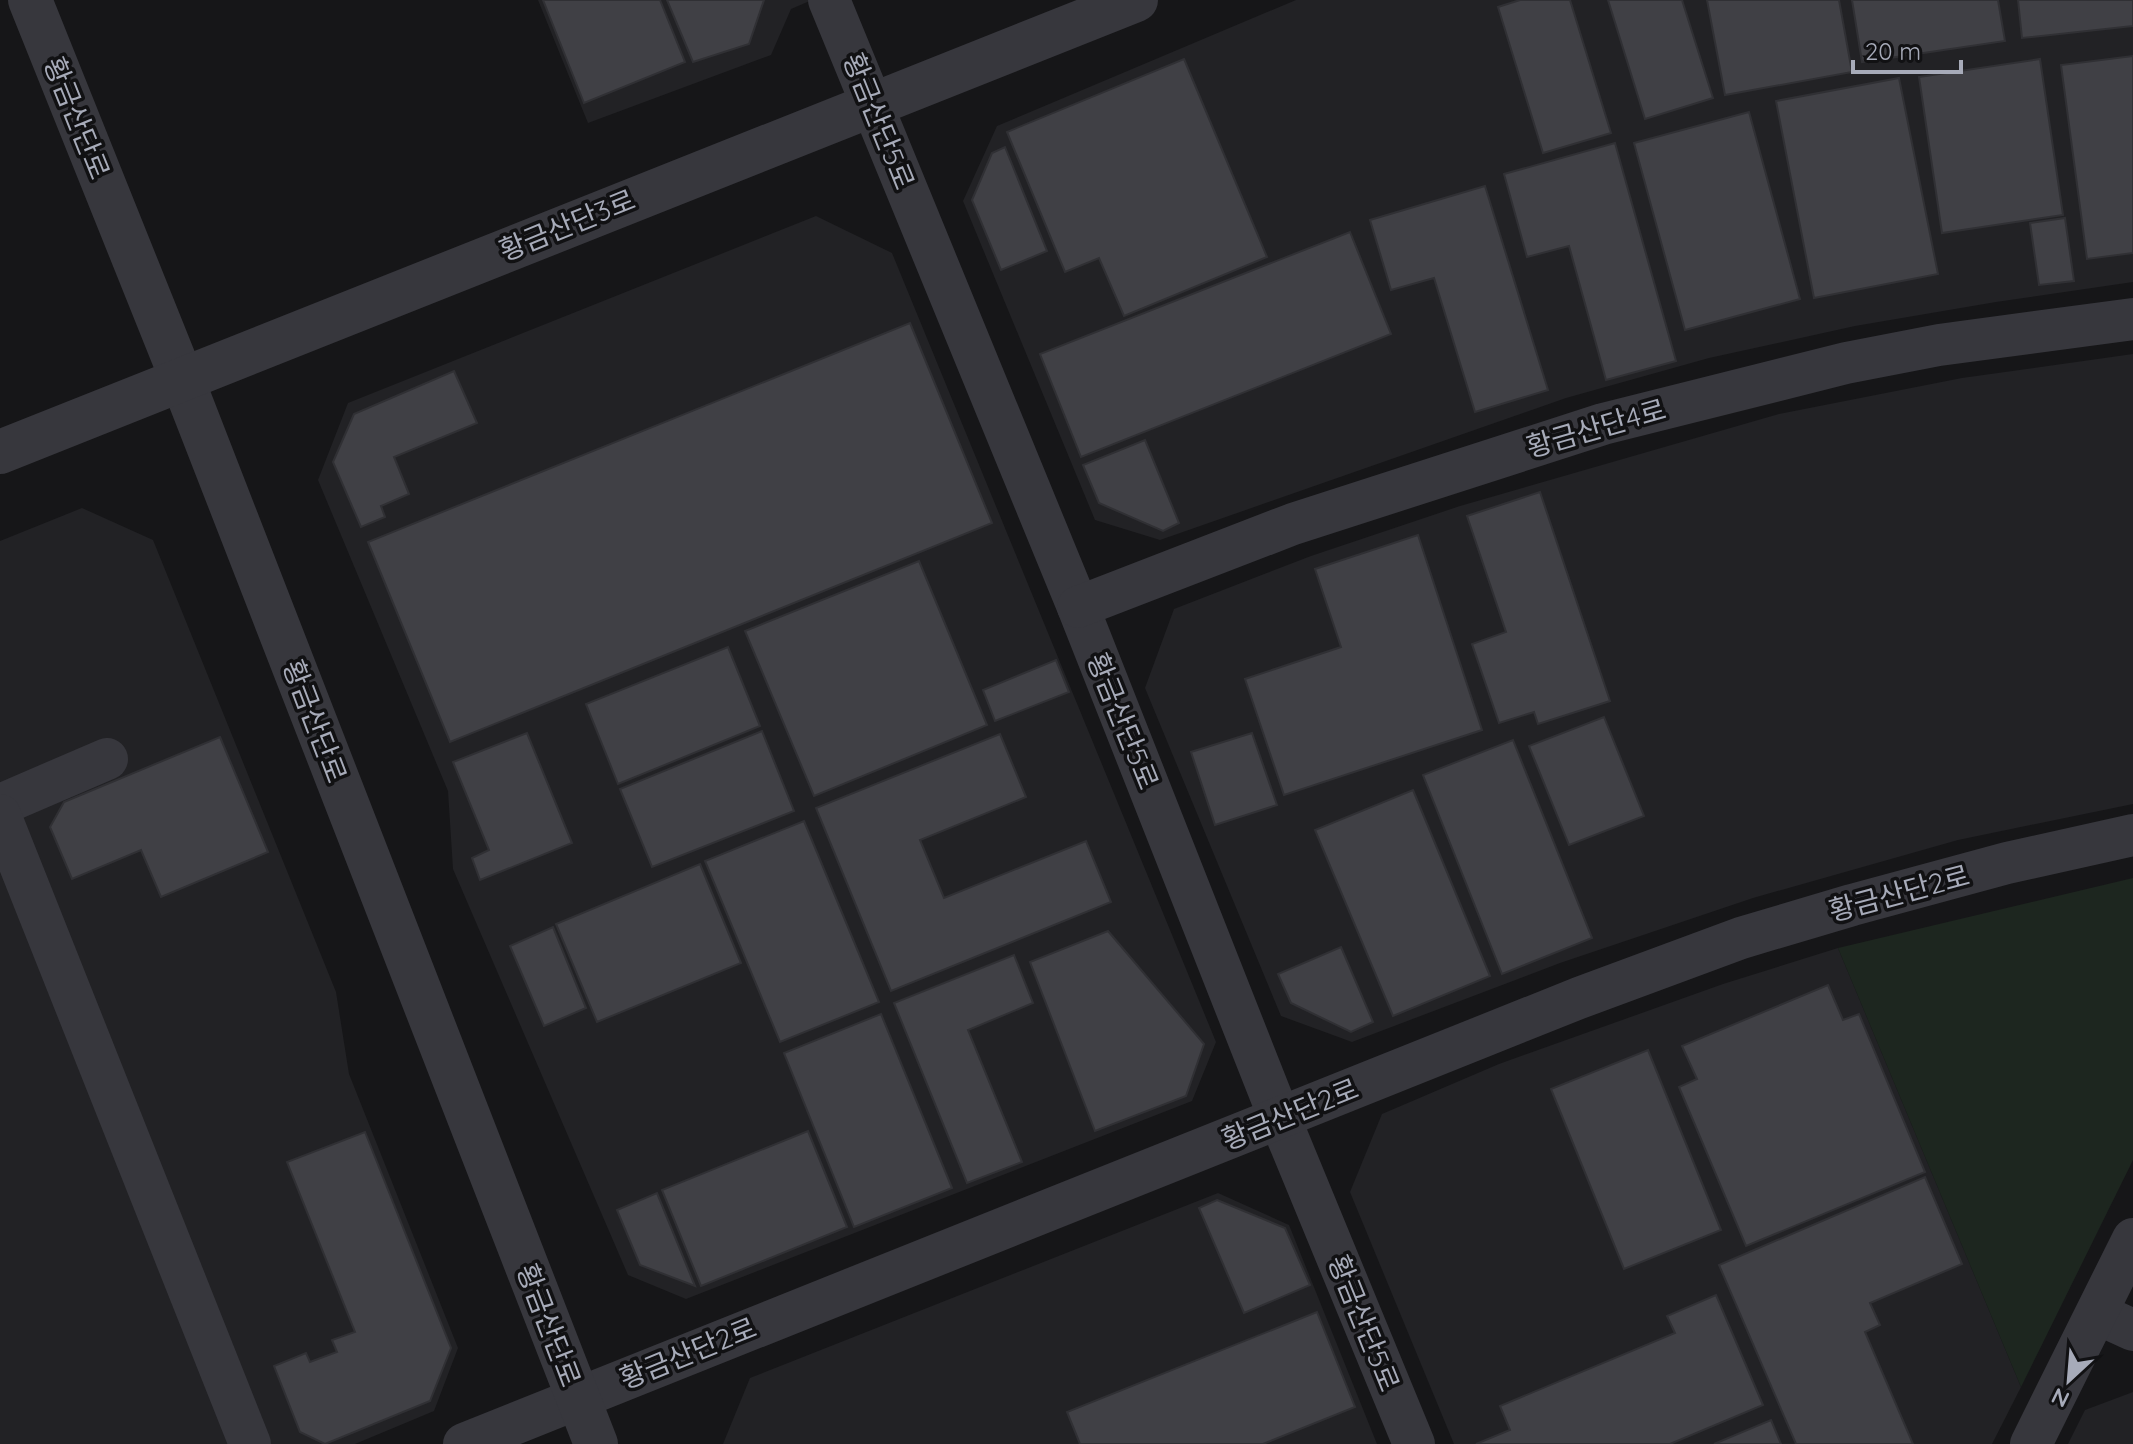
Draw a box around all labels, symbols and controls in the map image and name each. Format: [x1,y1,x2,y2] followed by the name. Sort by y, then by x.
[1853,24,1961,74] scale bar
[1865,36,1921,66] text: 20 m
[836,47,923,194] street label: 황금산단5로
[37,52,118,184] street label: 황금산단로
[494,181,640,268] street label: 황금산단3로
[1522,391,1670,464] street label: 황금산단4로
[1080,647,1167,794] street label: 황금산단5로
[276,654,355,787] street label: 황금산단로
[1825,857,1973,928] street label: 황금산단2로
[1216,1070,1363,1157] street label: 황금산단2로
[1321,1249,1408,1396] street label: 황금산단5로
[510,1258,589,1391] street label: 황금산단로
[614,1309,761,1396] street label: 황금산단2로
[2029,1340,2109,1420] north arrow
[2047,1382,2074,1414] text: N

